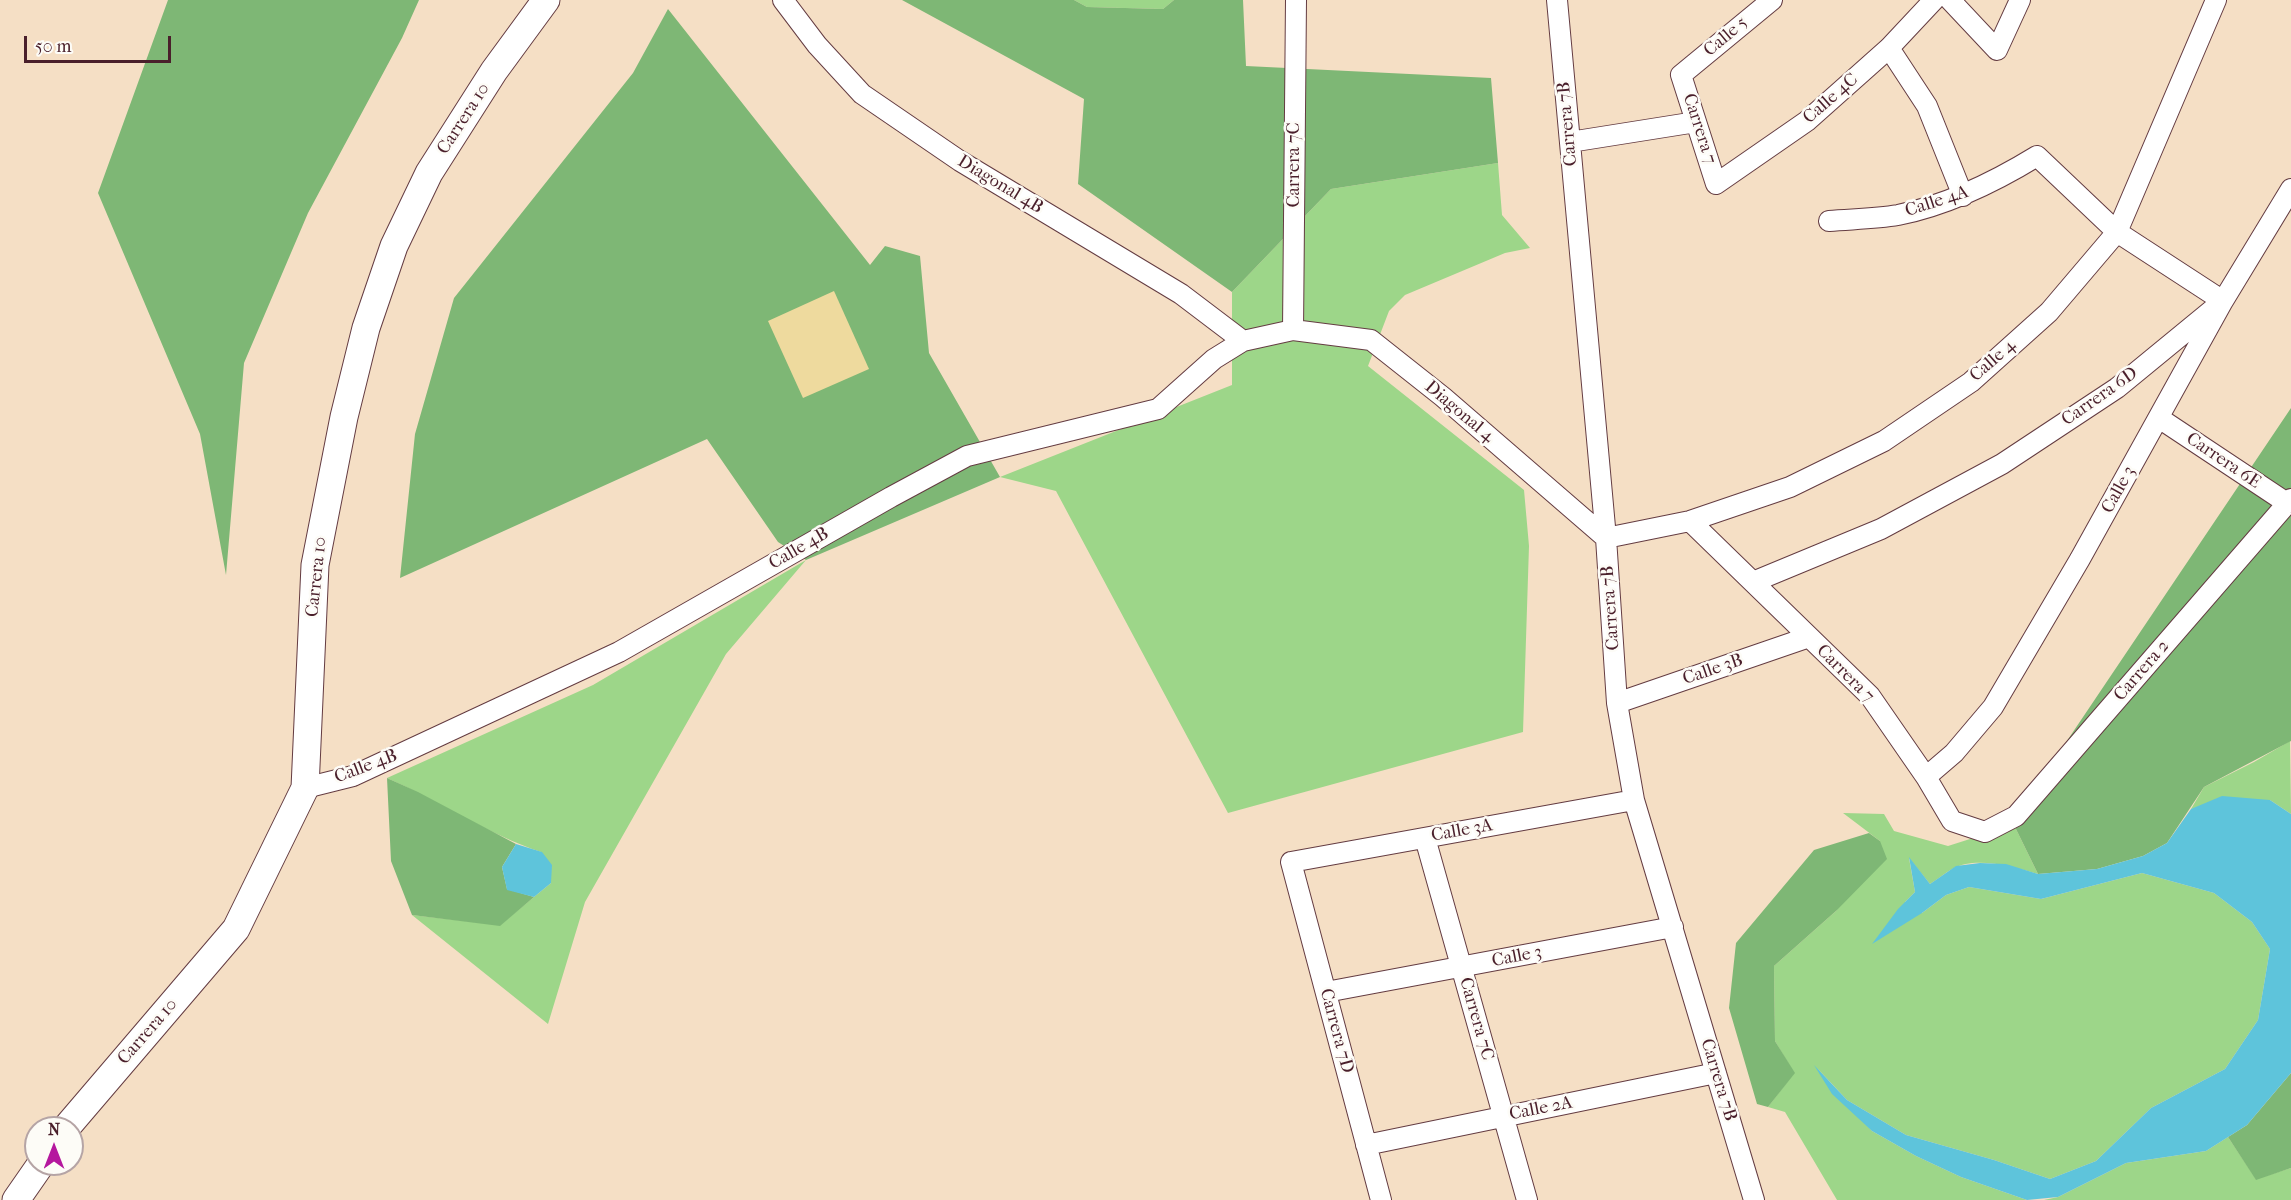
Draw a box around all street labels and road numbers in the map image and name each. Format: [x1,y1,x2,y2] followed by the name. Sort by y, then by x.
[1700,12,1752,62] street label: Calle 5
[1799,69,1863,129] street label: Calle 4C
[433,79,495,159] street label: Carrera 10
[1554,81,1582,167] street label: Carrera 7B
[1677,91,1721,167] street label: Carrera 7
[1284,122,1306,208] street label: Carrera 7C
[953,151,1047,219] street label: Diagonal 4B
[1903,182,1971,222] street label: Calle 4A
[1966,335,2020,387] street label: Calle 4
[2058,363,2142,431] street label: Carrera 6D
[1420,377,1498,447] street label: Diagonal 4
[2182,428,2264,494] street label: Carrera 6E
[2097,463,2141,517] street label: Calle 3
[765,523,833,575] street label: Calle 4B
[302,536,332,618] street label: Carrera 10
[1597,565,1625,651] street label: Carrera 7B
[2110,636,2174,706] street label: Carrera 2
[1812,641,1878,707] street label: Carrera 7
[1680,650,1746,690] street label: Calle 3B
[332,745,400,789] street label: Calle 4B
[1430,815,1494,847] street label: Calle 3A
[1490,942,1544,972] street label: Calle 3
[1454,975,1498,1063] street label: Carrera 7C
[1314,986,1358,1076] street label: Carrera 7D
[113,994,183,1070] street label: Carrera 10
[1695,1036,1741,1124] street label: Carrera 7B
[1508,1092,1574,1126] street label: Calle 2A

